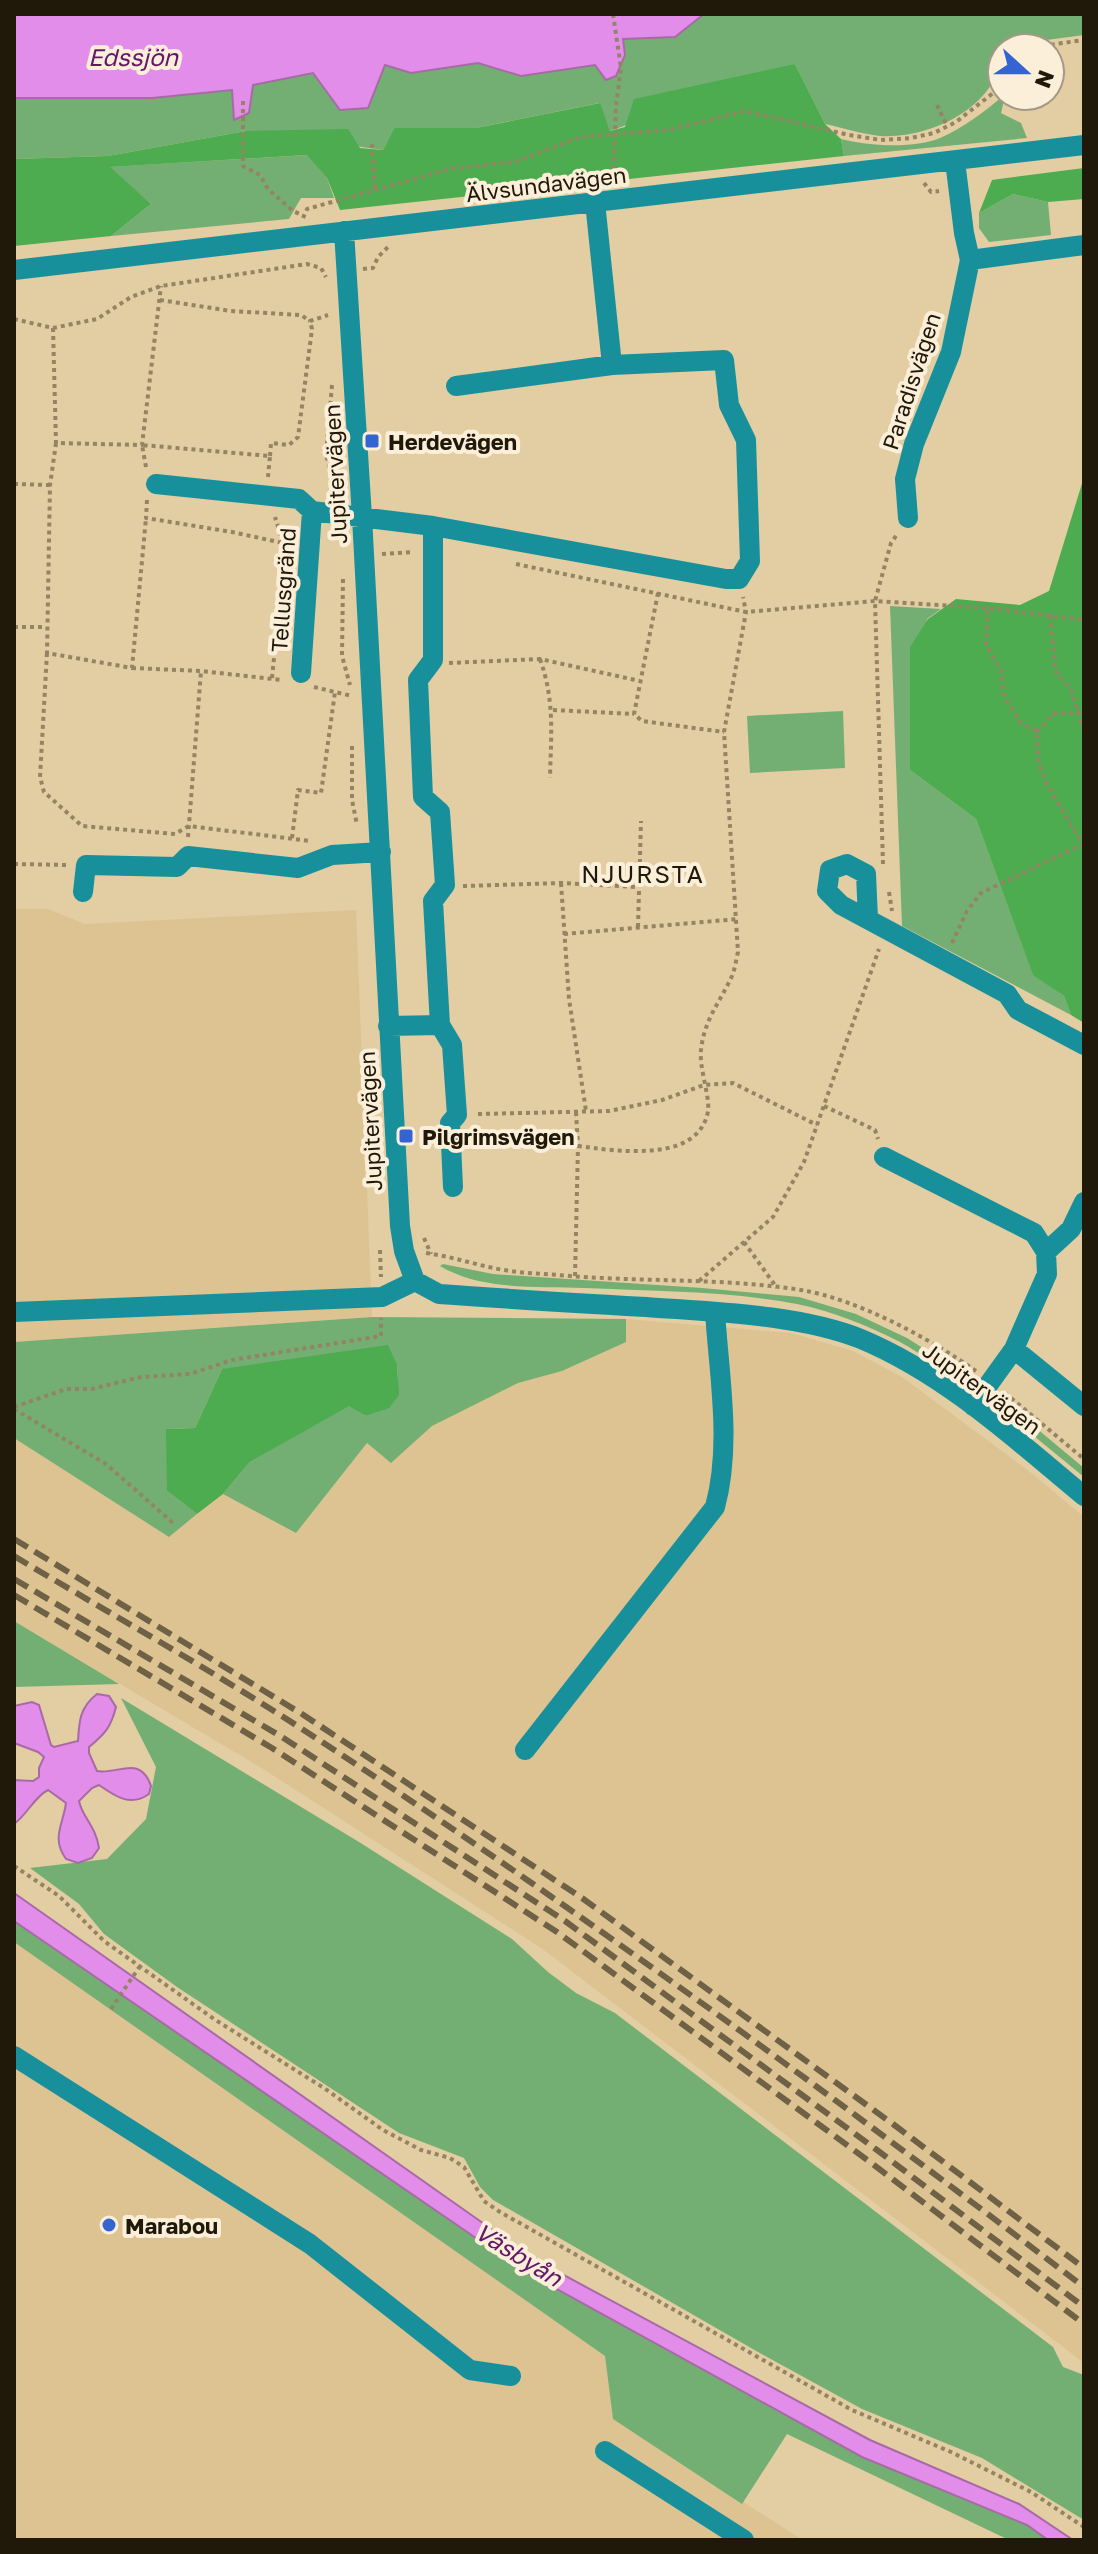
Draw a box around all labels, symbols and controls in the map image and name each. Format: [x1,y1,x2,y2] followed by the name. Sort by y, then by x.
[986,32,1066,112] north arrow
[88,42,179,72] water label: Edssjön
[1030,67,1061,92] text: N
[464,161,628,207] street label: Älvsundavägen
[876,309,946,453] street label: Paradisvägen
[318,403,352,545] street label: Jupitervägen
[388,428,517,455] place label: Herdevägen
[363,432,381,450] marker: Herdevägen
[265,527,301,653] street label: Tellusgränd
[581,859,705,888] district label: NJURSTA
[353,1050,387,1192] street label: Jupitervägen
[422,1123,575,1150] place label: Pilgrimsvägen
[397,1127,415,1145] marker: Pilgrimsvägen
[917,1336,1047,1440] street label: Jupitervägen
[125,2212,218,2239] place label: Marabou
[100,2216,118,2234] marker: Marabou
[470,2216,569,2293] water label: Väsbyån

